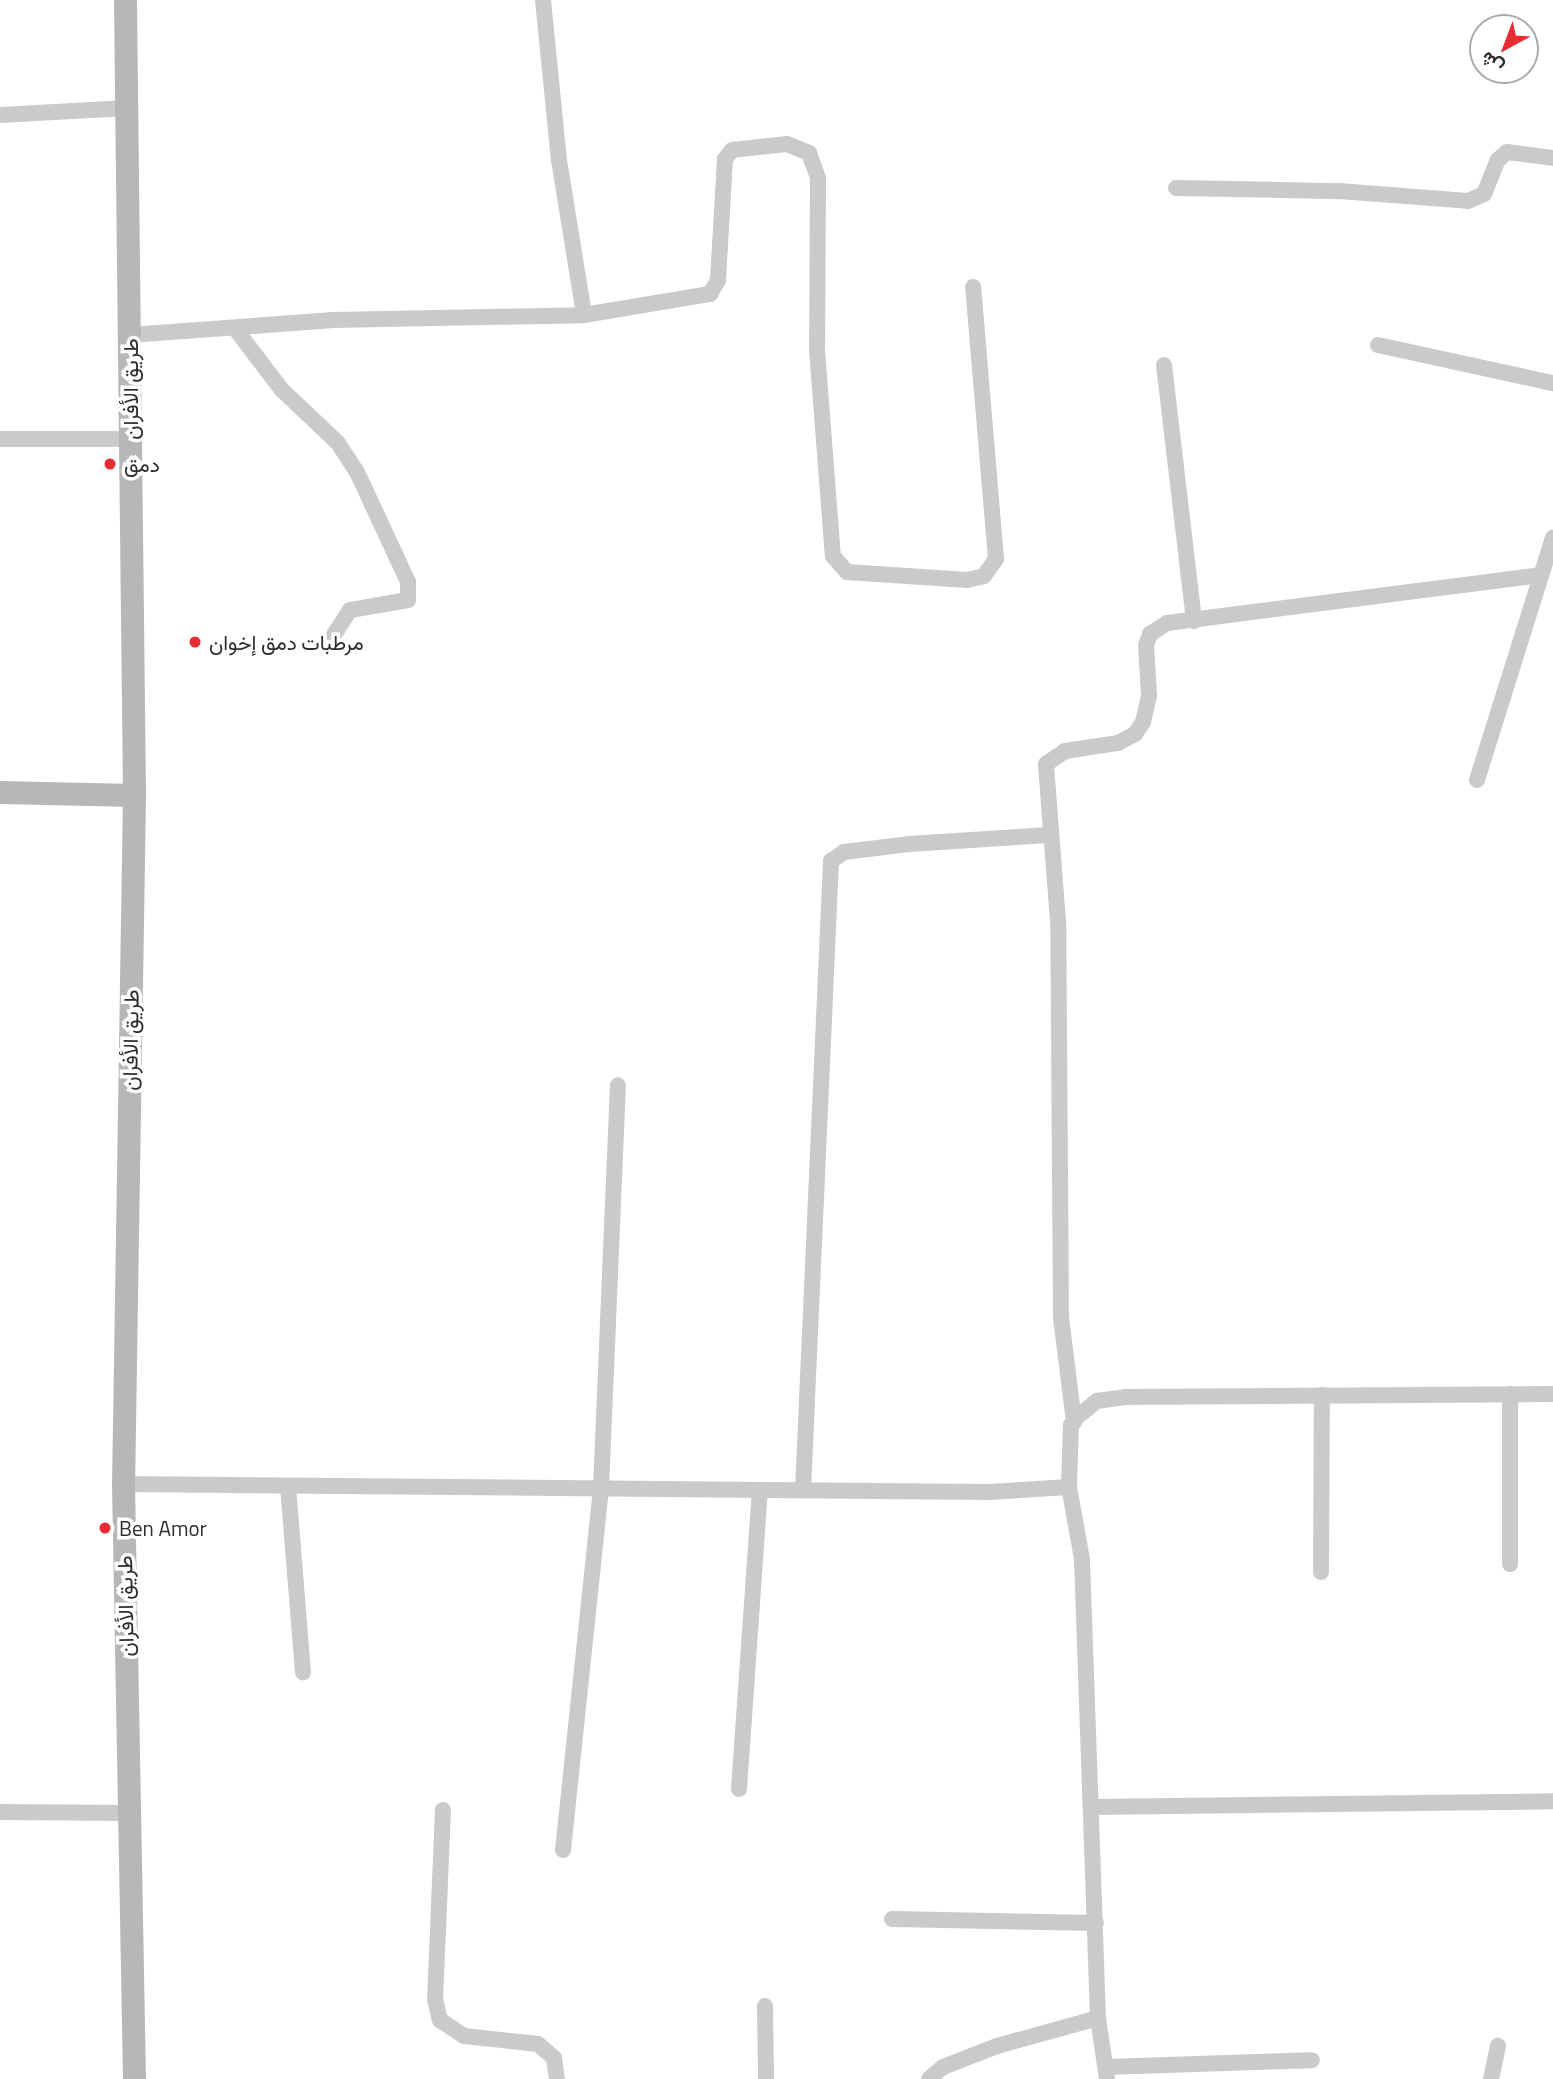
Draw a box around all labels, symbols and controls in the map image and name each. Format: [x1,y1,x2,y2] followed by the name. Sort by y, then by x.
[1469,14,1539,84] north arrow
[1473,45,1509,82] text: ش
[117,338,143,440] street label: طريق الأفران
[124,451,160,477] place label: دمق
[102,456,118,472] marker: دمق
[209,629,364,655] place label: مرطبات دمق إخوان
[187,634,203,650] marker: مرطبات دمق إخوان
[117,989,143,1091] street label: طريق الأفران
[119,1515,207,1541] place label: Ben Amor
[97,1520,113,1536] marker: Ben Amor
[112,1555,138,1657] street label: طريق الأفران

